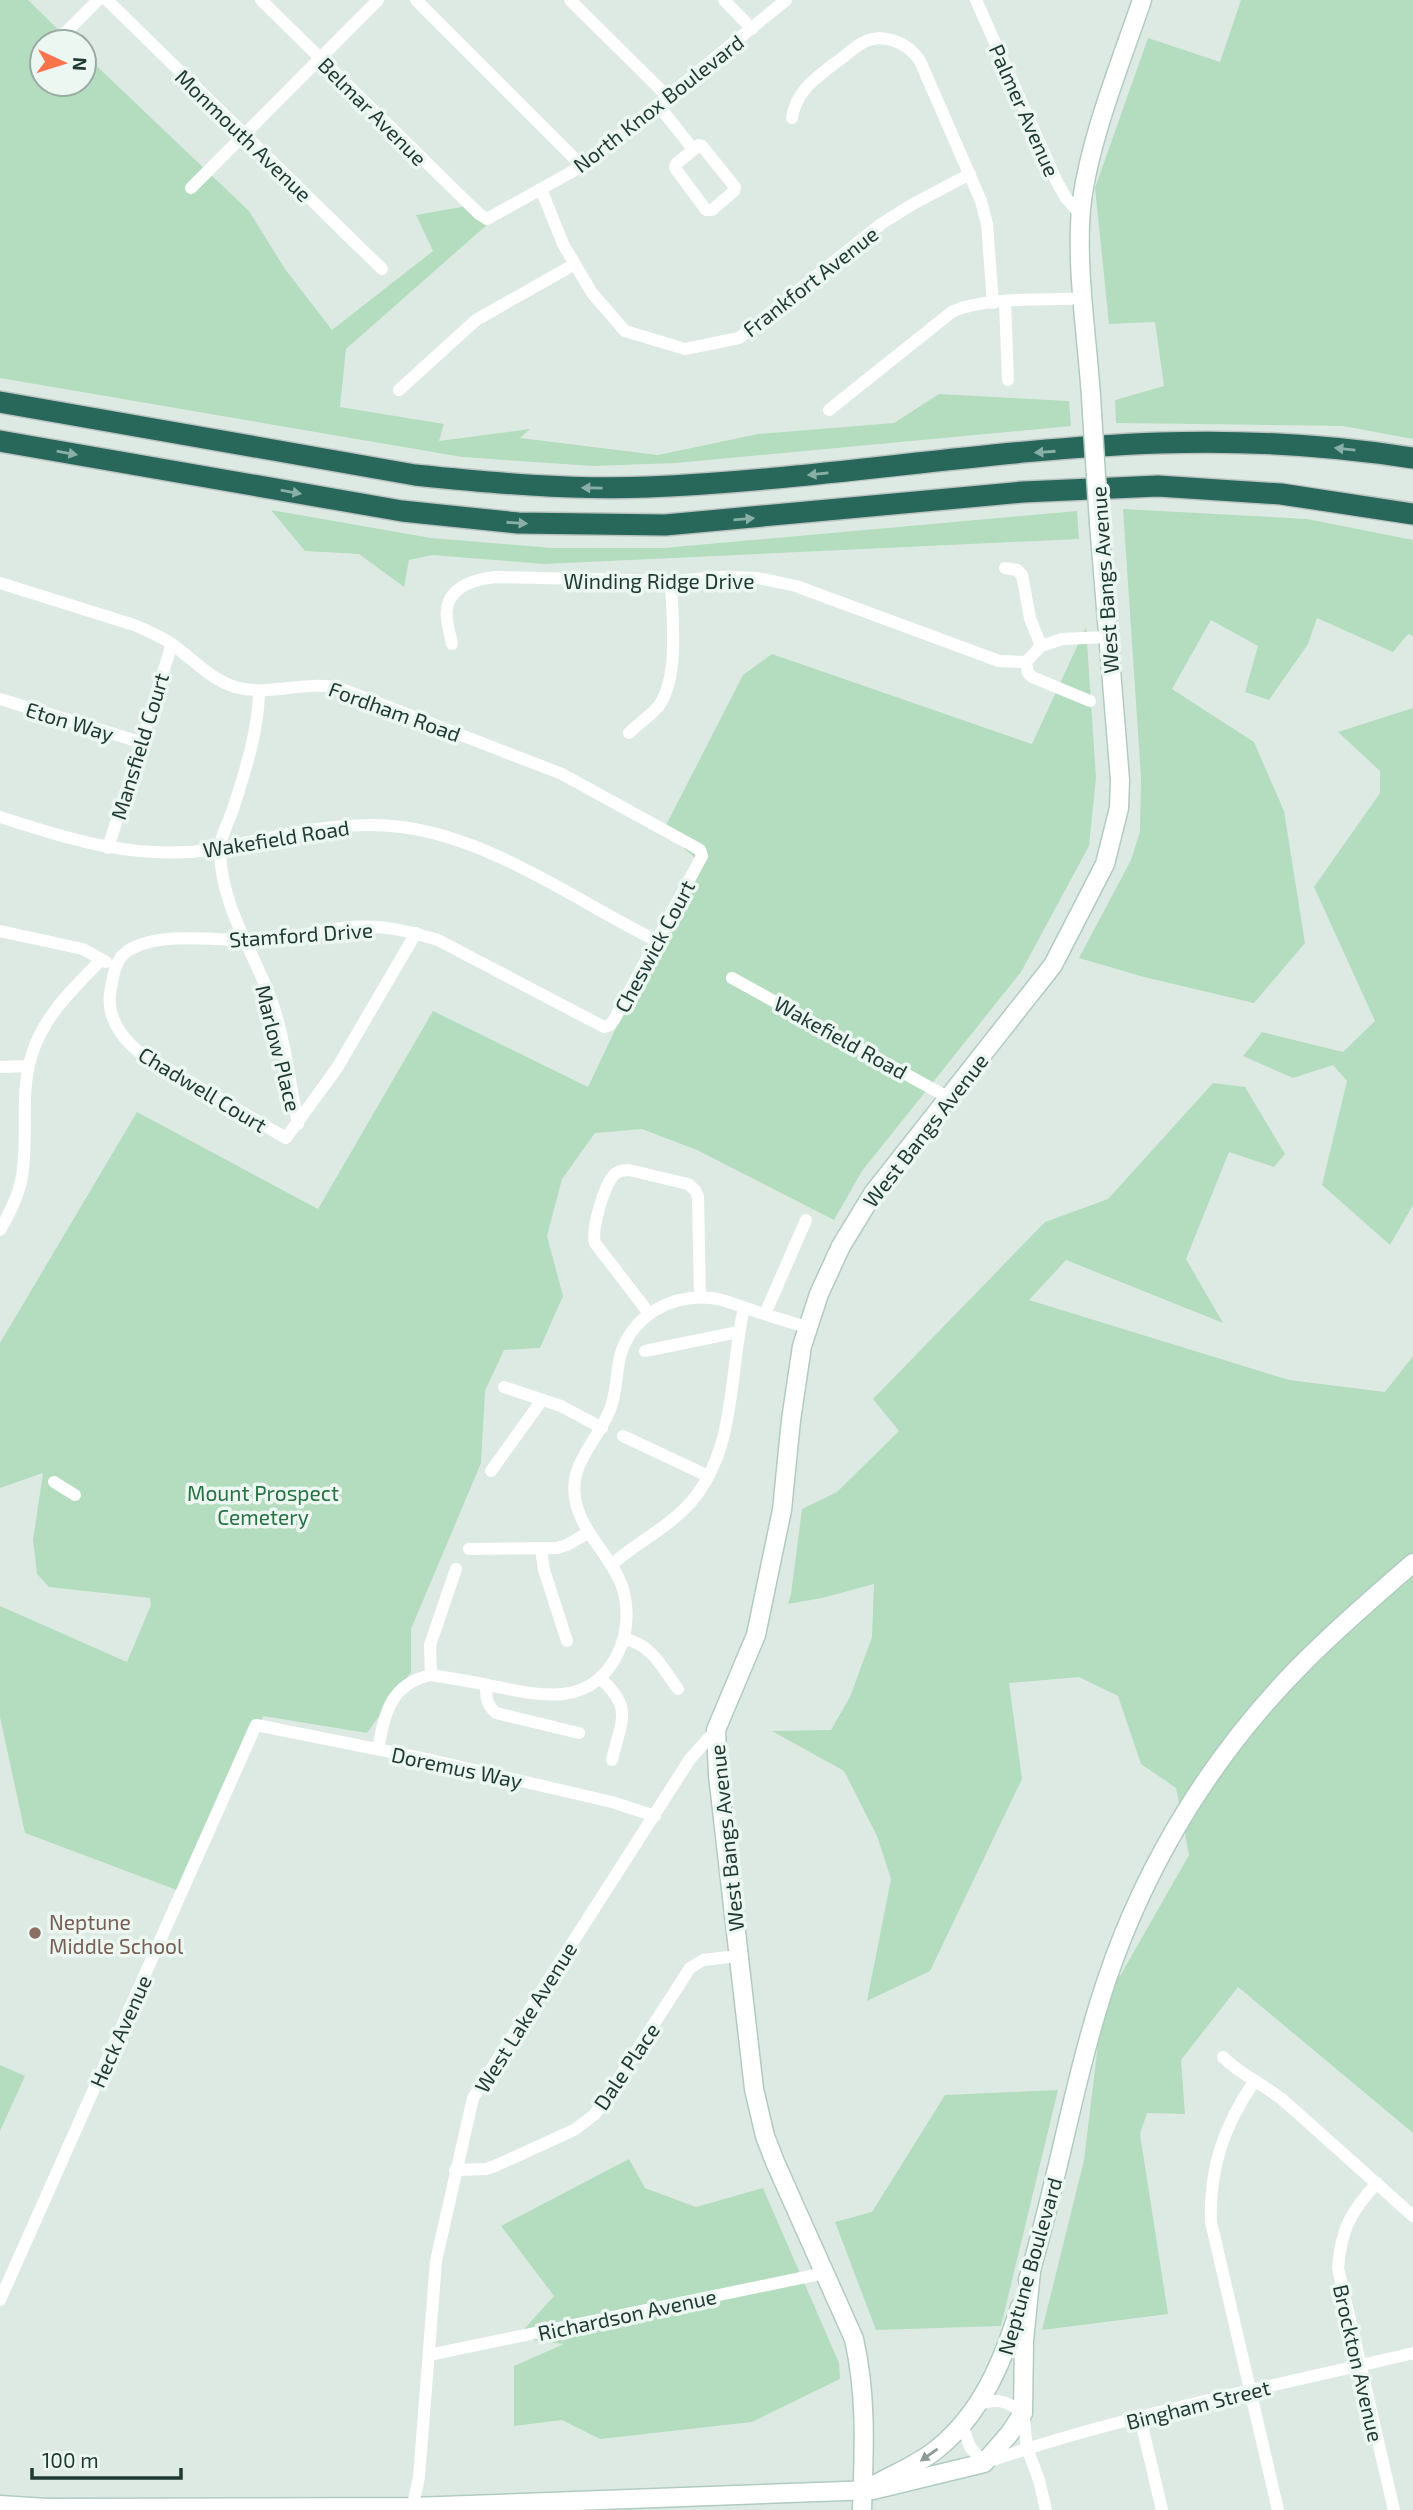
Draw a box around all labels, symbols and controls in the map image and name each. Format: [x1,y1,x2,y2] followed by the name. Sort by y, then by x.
[28,28,98,98] north arrow
[568,29,748,177] street label: North Knox Boulevard
[985,40,1065,180] street label: Palmer Avenue
[314,52,432,170] street label: Belmar Avenue
[69,57,92,72] text: N
[171,64,317,206] street label: Monmouth Avenue
[737,221,883,341] street label: Frankfort Avenue
[1334,444,1356,455] one-way arrow
[56,447,78,458] one-way arrow
[1034,447,1056,458] one-way arrow
[807,469,829,480] one-way arrow
[580,482,602,494] one-way arrow
[1085,485,1123,675] street label: West Bangs Avenue
[280,487,302,498] one-way arrow
[733,513,755,524] one-way arrow
[506,518,528,529] one-way arrow
[564,568,754,593] street label: Winding Ridge Drive
[105,670,173,822] street label: Mansfield Court
[326,676,464,746] street label: Fordham Road
[23,696,117,746] street label: Eton Way
[201,814,351,862] street label: Wakefield Road
[609,876,699,1016] street label: Cheswick Court
[228,917,374,951] street label: Stamford Drive
[251,982,307,1114] street label: Marlow Place
[770,990,912,1084] street label: Wakefield Road
[134,1041,272,1137] street label: Chadwell Court
[857,1048,993,1212] street label: West Bangs Avenue
[187,1480,339,1529] park label: Mount Prospect Cemetery
[389,1741,525,1793] street label: Doremus Way
[704,1743,748,1933] street label: West Bangs Avenue
[49,1909,184,1958] place label: Neptune Middle School
[27,1925,43,1941] marker: Neptune Middle School
[469,1937,581,2097] street label: West Lake Avenue
[84,1971,156,2091] street label: Heck Avenue
[588,2018,664,2114] street label: Dale Place
[992,2174,1066,2358] street label: Neptune Boulevard
[1329,2282,1389,2444] street label: Brockton Avenue
[535,2283,719,2345] street label: Richardson Avenue
[1124,2374,1272,2434] street label: Bingham Street
[32,2436,180,2480] scale bar
[42,2447,99,2472] text: 100 m
[920,2448,938,2462] one-way arrow

